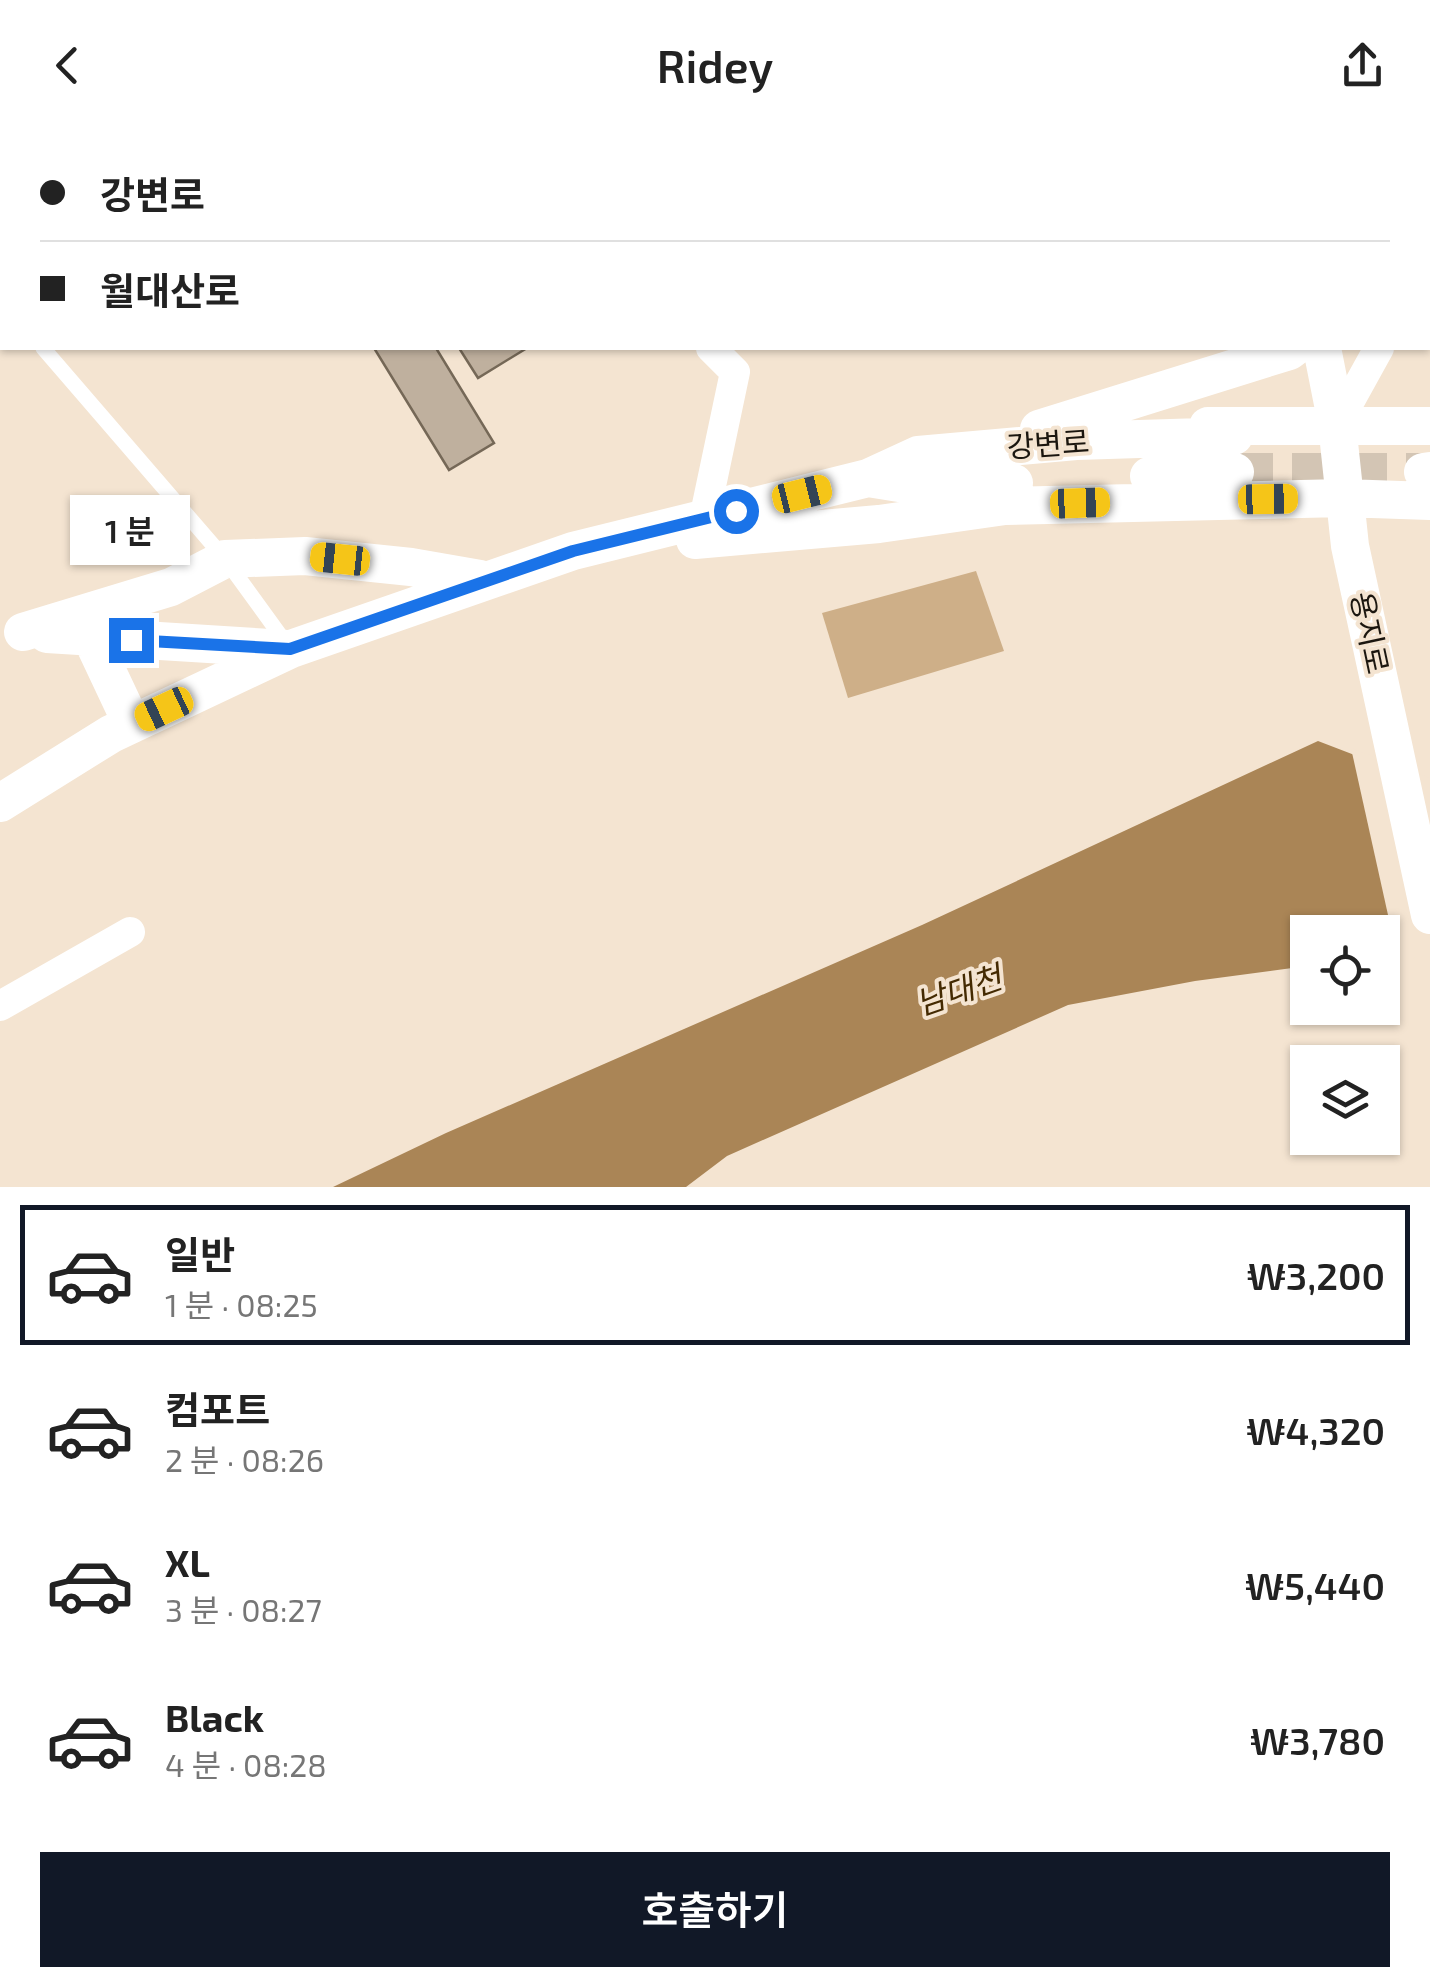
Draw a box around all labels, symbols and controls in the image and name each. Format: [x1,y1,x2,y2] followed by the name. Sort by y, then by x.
[40,38,95,93] icon: back
[657,38,773,92] text: Ridey
[1335,38,1390,93] icon: share
[100,171,205,217] text: 강변로
[100,267,240,313] text: 월대산로
[1005,422,1090,464] street label: 강변로
[769,472,835,516] car
[1238,483,1298,515] car
[1049,487,1111,519] car
[714,489,759,534] route start
[71,495,191,565] callout: 1 분
[105,511,155,549] text: 1 분
[309,541,371,577] car
[1345,588,1397,677] street label: 용지로
[109,618,154,663] route end
[130,683,198,735] car
[1290,915,1400,1155] map controls
[1290,915,1400,1025] button: locate
[910,956,1010,1021] water label: 남대천
[1290,1045,1400,1155] button: layers
[45,1230,135,1320] icon: car
[165,1231,235,1277] text: 일반
[1247,1252,1385,1298] text: ₩3,200
[165,1285,318,1323] text: 1 분 · 08:25
[45,1385,135,1475] icon: car
[165,1386,270,1432] text: 컴포트
[1246,1407,1385,1453] text: ₩4,320
[165,1440,324,1478] text: 2 분 · 08:26
[165,1539,210,1585] text: XL
[45,1540,135,1630] icon: car
[1245,1562,1385,1608] text: ₩5,440
[165,1590,322,1628] text: 3 분 · 08:27
[165,1694,264,1740] text: Black
[45,1695,135,1785] icon: car
[1250,1717,1385,1763] text: ₩3,780
[165,1745,327,1783] text: 4 분 · 08:28
[40,1852,1390,1967] button: 호출하기

